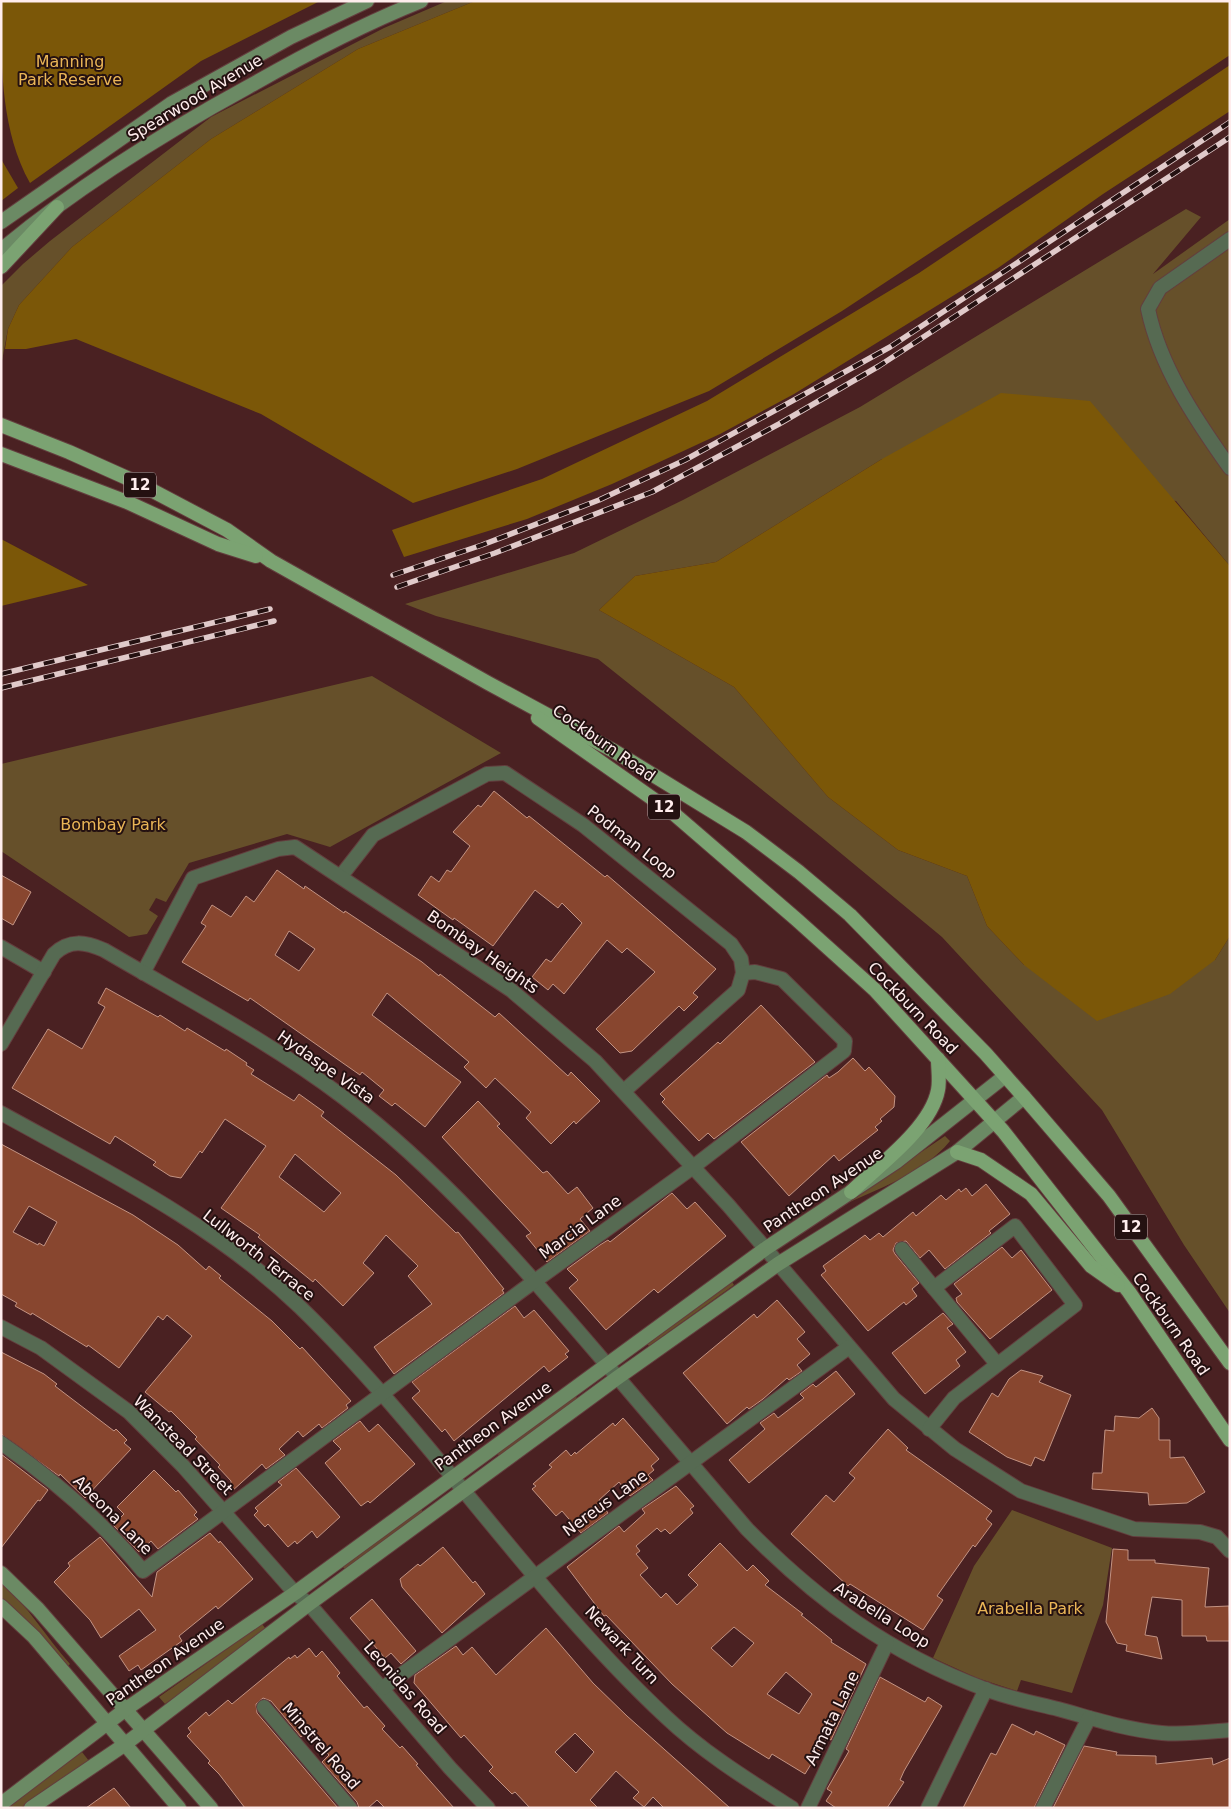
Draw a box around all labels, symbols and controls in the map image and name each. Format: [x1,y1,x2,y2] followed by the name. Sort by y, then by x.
[124,50,266,146] street label: Spearwood Avenue
[18,52,122,89] park label: Manning Park Reserve
[124,472,156,498] road number: 12
[549,701,659,785] street label: Cockburn Road
[648,794,680,820] road number: 12
[584,801,680,883] street label: Podman Loop
[60,815,166,834] park label: Bombay Park
[423,906,543,998] street label: Bombay Heights
[864,958,962,1058] street label: Cockburn Road
[274,1026,378,1108] street label: Hydaspe Vista
[760,1143,886,1237] street label: Pantheon Avenue
[535,1191,625,1263] street label: Marcia Lane
[199,1205,319,1305] street label: Lullworth Terrace
[1115,1214,1147,1240] road number: 12
[1129,1269,1213,1379] street label: Cockburn Road
[431,1377,555,1475] street label: Pantheon Avenue
[129,1391,237,1499] street label: Wanstead Street
[559,1466,651,1540] street label: Nereus Lane
[69,1471,157,1559] street label: Abeona Lane
[831,1578,933,1652] street label: Arabella Loop
[977,1599,1084,1618] park label: Arabella Park
[581,1602,663,1688] street label: Newark Turn
[102,1614,228,1710] street label: Pantheon Avenue
[360,1638,450,1738] street label: Leonidas Road
[801,1668,863,1768] street label: Armata Lane
[278,1699,364,1793] street label: Minstrel Road

